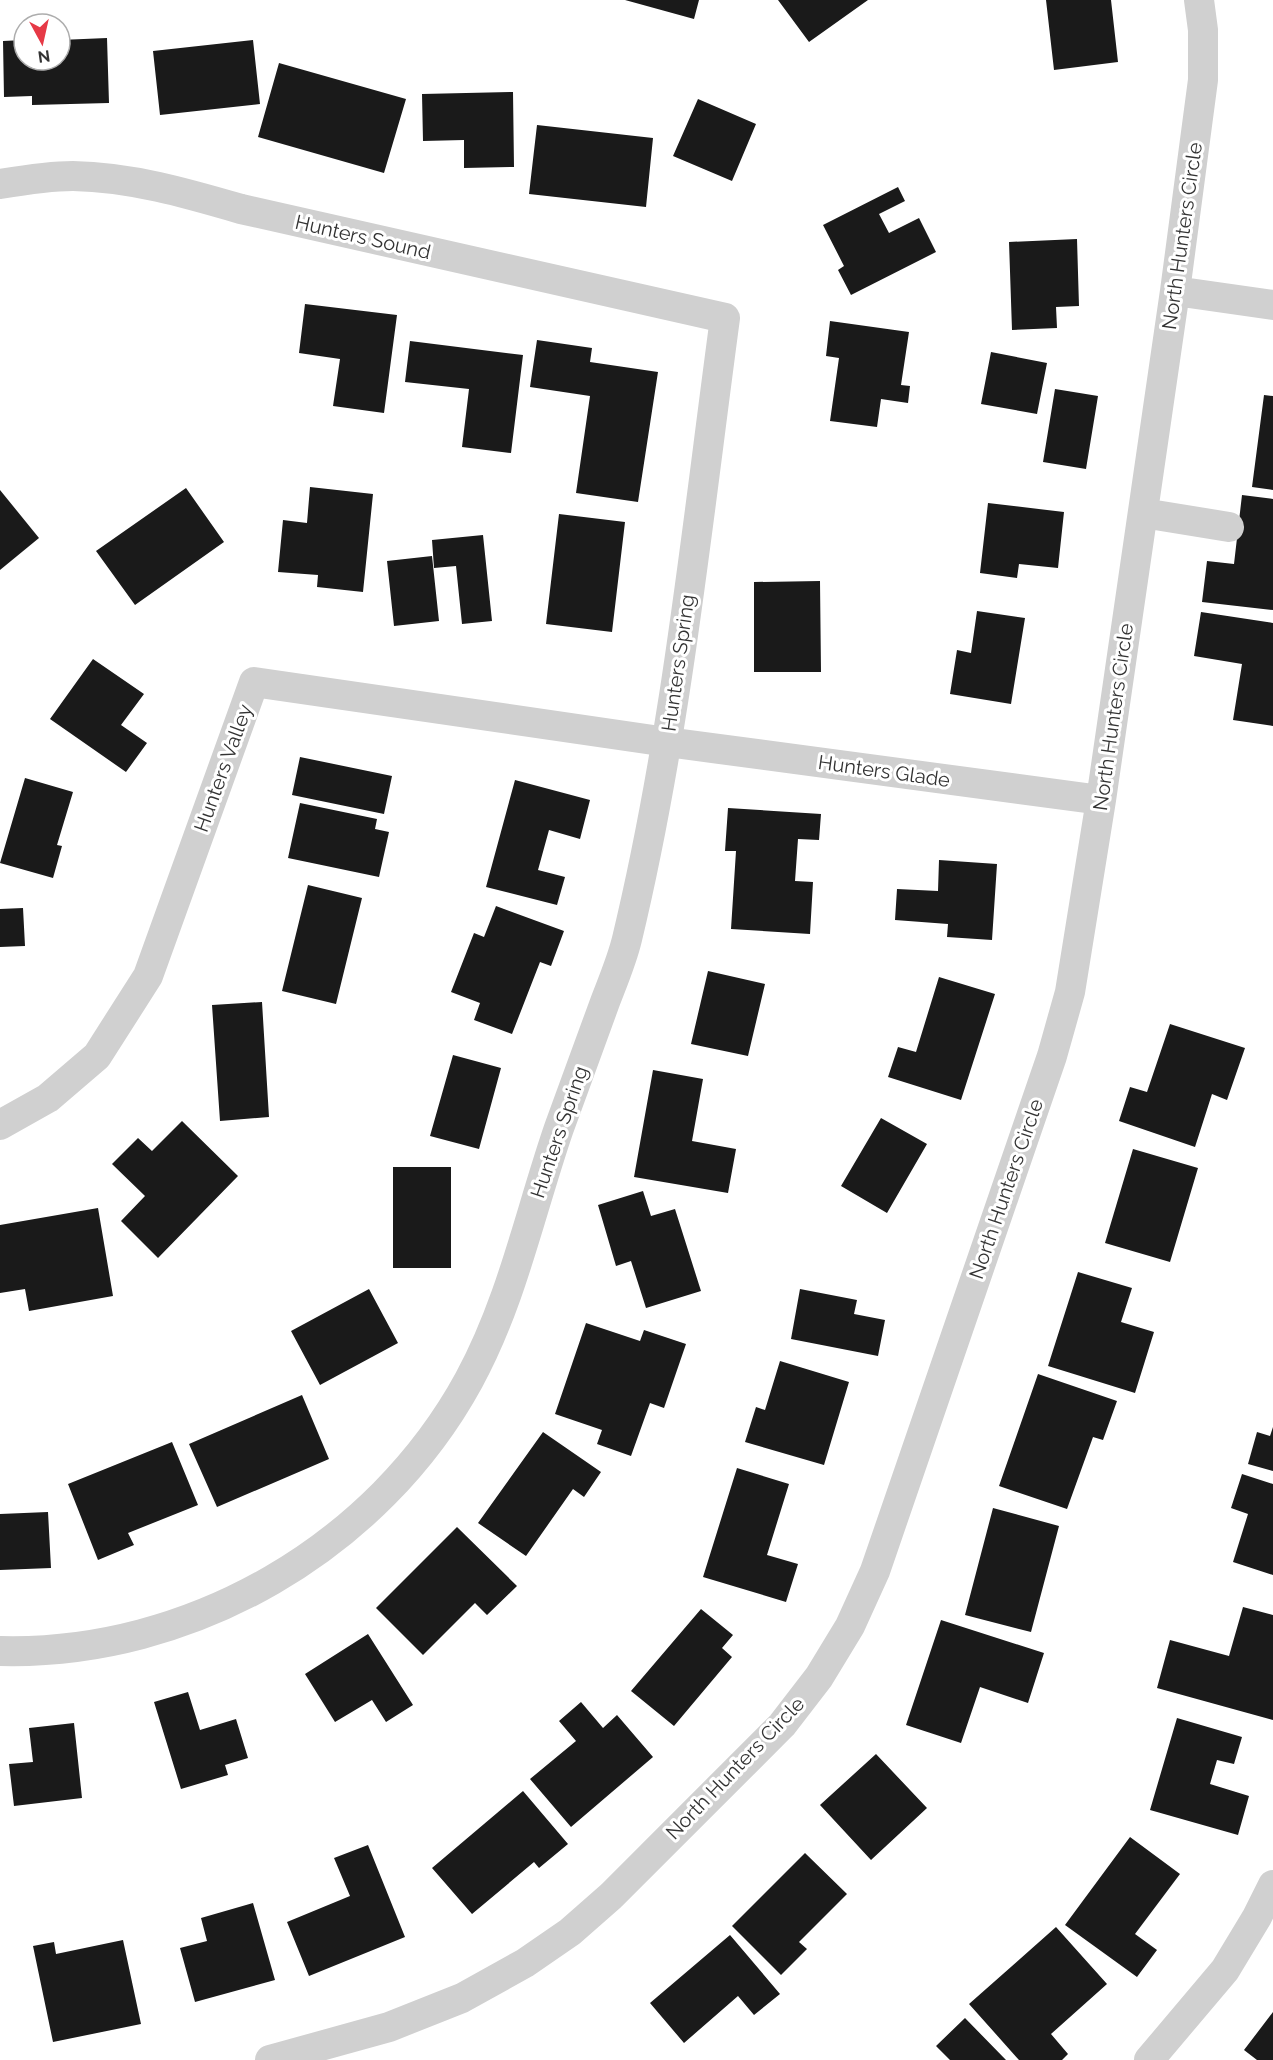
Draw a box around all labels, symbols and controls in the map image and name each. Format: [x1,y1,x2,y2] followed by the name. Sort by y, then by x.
[12,12,72,72] north arrow
[37,46,51,67] text: N
[1157,141,1207,331] street label: North Hunters Circle
[293,210,433,264] street label: Hunters Sound
[657,593,699,733] street label: Hunters Spring
[1088,622,1138,812] street label: North Hunters Circle
[189,701,257,835] street label: Hunters Valley
[816,750,952,792] street label: Hunters Glade
[525,1063,593,1201] street label: Hunters Spring
[964,1096,1048,1282] street label: North Hunters Circle
[661,1692,809,1844] street label: North Hunters Circle

